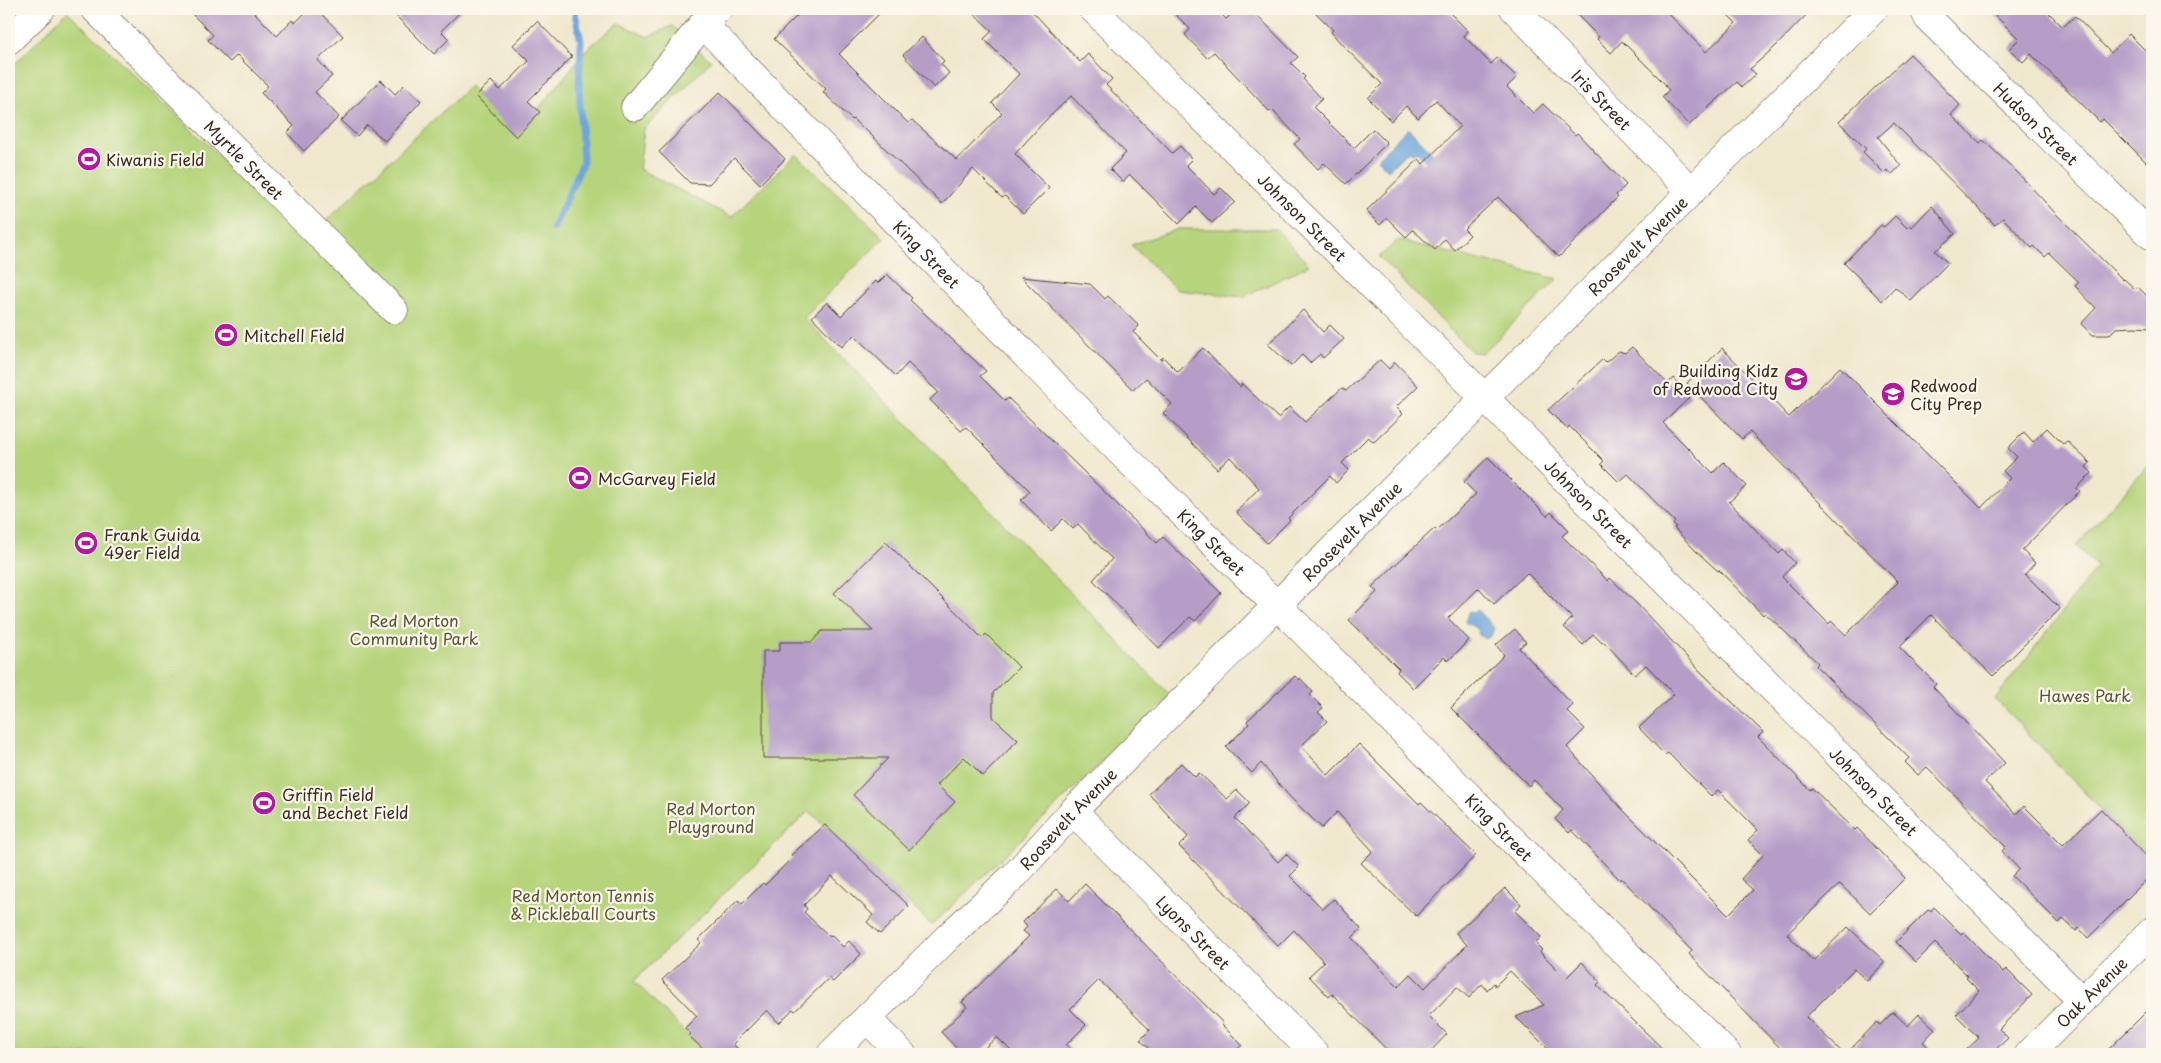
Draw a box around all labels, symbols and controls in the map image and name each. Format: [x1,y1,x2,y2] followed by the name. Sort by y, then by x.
[1566,63,1638,136] street label: Iris Street
[1988,76,2084,171] street label: Hudson Street
[199,114,290,205] street label: Myrtle Street
[76,146,102,172] sports icon: Kiwanis Field
[106,147,205,171] place label: Kiwanis Field
[1252,167,1353,267] street label: Johnson Street
[1582,190,1693,301] street label: Roosevelt Avenue
[888,215,966,294] street label: King Street
[213,322,239,348] sports icon: Mitchell Field
[244,323,345,347] place label: Mitchell Field
[1653,358,1778,400] place label: Building Kidz of Redwood City
[1783,366,1809,392] school or university icon: Building Kidz of Redwood City
[1910,373,1982,415] place label: Redwood City Prep
[1880,381,1906,407] school or university icon: Redwood City Prep
[1539,453,1639,553] street label: Johnson Street
[567,465,593,491] sports icon: McGarvey Field
[598,466,716,490] place label: McGarvey Field
[1296,475,1407,586] street label: Roosevelt Avenue
[1172,503,1252,581] street label: King Street
[104,522,200,564] place label: Frank Guida 49er Field
[73,530,99,556] sports icon: Frank Guida 49er Field
[350,608,479,650] park label: Red Morton Community Park
[2039,683,2131,707] park label: Hawes Park
[1824,741,1924,841] street label: Johnson Street
[1014,762,1122,875] street label: Roosevelt Avenue
[282,782,408,824] place label: Griffin Field and Bechet Field
[1460,788,1539,866] street label: King Street
[251,790,277,816] sports icon: Griffin Field and Bechet Field
[666,796,756,838] park label: Red Morton Playground
[510,883,656,925] park label: Red Morton Tennis & Pickleball Courts
[1151,890,1236,975] street label: Lyons Street
[2050,951,2132,1033] street label: Oak Avenue

